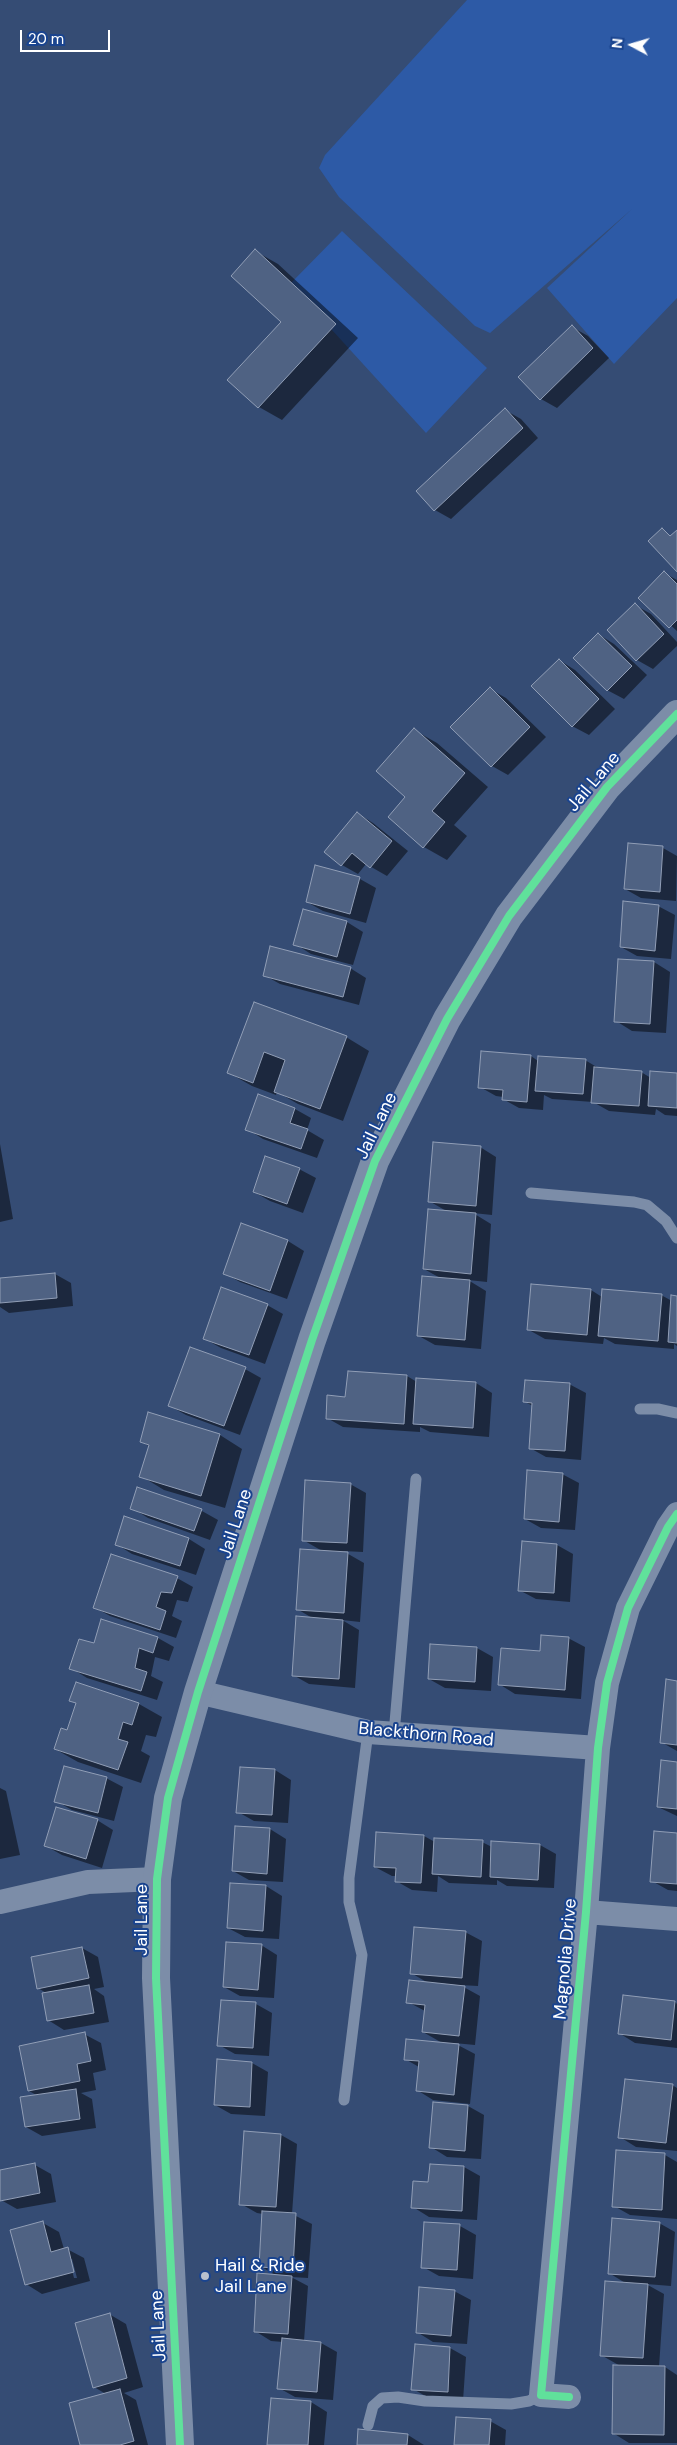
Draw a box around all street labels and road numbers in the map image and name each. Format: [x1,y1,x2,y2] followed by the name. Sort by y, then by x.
[563,748,625,816] street label: Jail Lane
[352,1089,402,1163] street label: Jail Lane
[215,1487,257,1561] street label: Jail Lane
[357,1718,495,1752] street label: Blackthorn Road
[131,1884,153,1956] street label: Jail Lane
[550,1898,582,2020] street label: Magnolia Drive
[146,2290,172,2362] street label: Jail Lane

